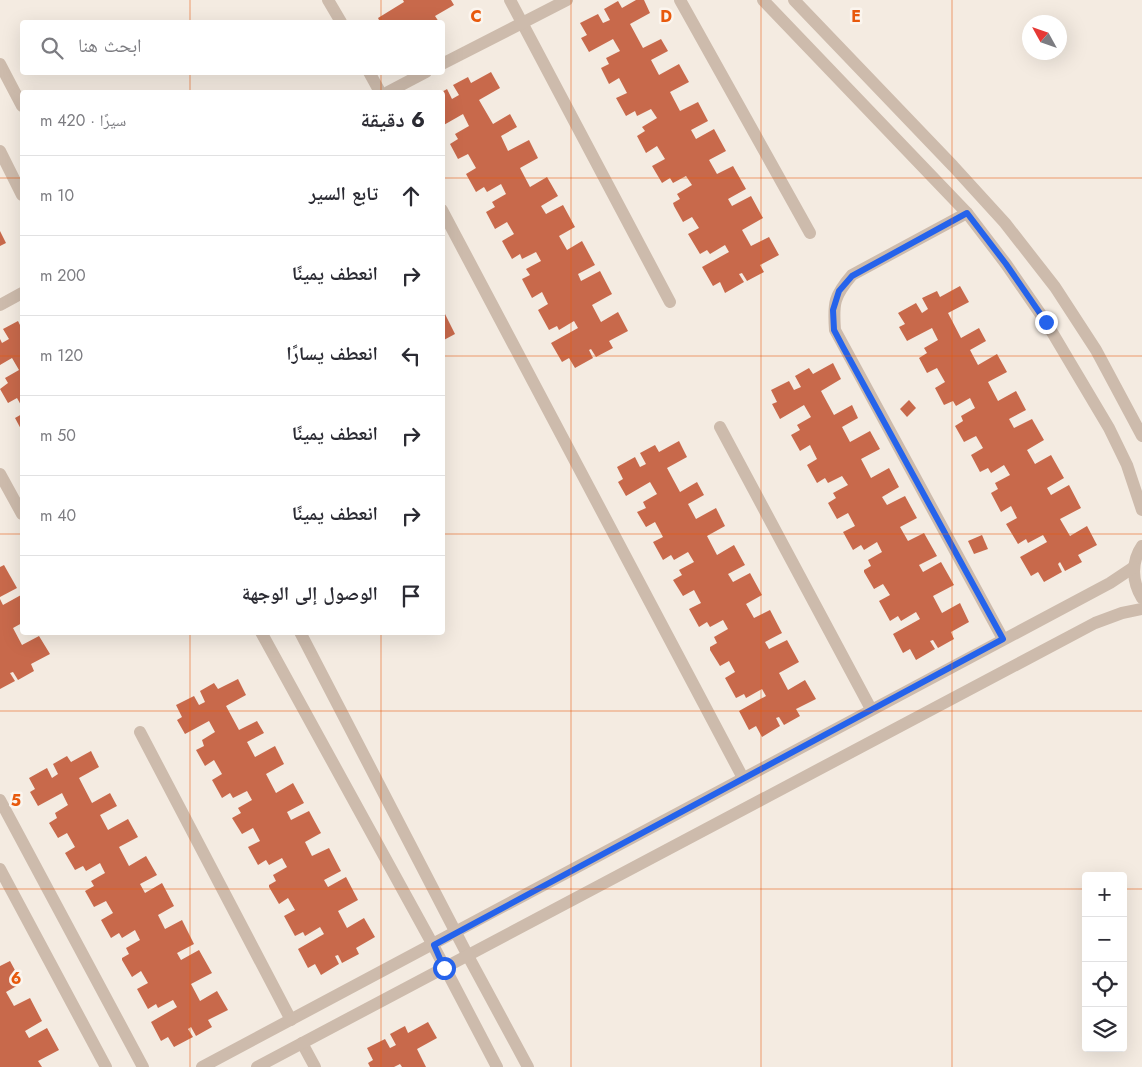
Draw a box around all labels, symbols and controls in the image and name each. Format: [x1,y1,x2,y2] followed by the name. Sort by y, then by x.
[470,5,482,28] text: C
[660,5,672,28] text: D
[851,5,861,28] text: E
[1022,15,1067,60] north arrow
[20,20,445,75] search box
[78,32,142,59] text: ابحث هنا
[38,34,66,62] icon: search
[361,105,425,135] text: 6 دقيقة
[40,109,126,132] text: سيرًا · 420 m
[309,180,378,207] text: تابع السير
[397,182,425,210] icon: ahead
[40,184,74,207] text: 10 m
[292,260,378,287] text: انعطف يمينًا
[397,262,425,290] icon: right
[40,264,86,287] text: 200 m
[1035,311,1058,334] route end
[286,340,378,367] text: انعطف يسارًا
[397,342,425,370] icon: left
[40,344,83,367] text: 120 m
[292,420,378,447] text: انعطف يمينًا
[397,422,425,450] icon: right
[40,424,76,447] text: 50 m
[292,500,378,527] text: انعطف يمينًا
[397,502,425,530] icon: right
[40,504,76,527] text: 40 m
[242,580,378,607] text: الوصول إلى الوجهة
[397,582,425,610] icon: arrive
[11,789,21,812] text: 5
[1082,872,1127,1052] map controls
[1082,872,1127,917] button: +
[1082,917,1127,962] button: −
[433,957,456,980] route start
[1082,962,1127,1007] button: locate
[11,967,21,990] text: 6
[1082,1007,1127,1052] button: layers

